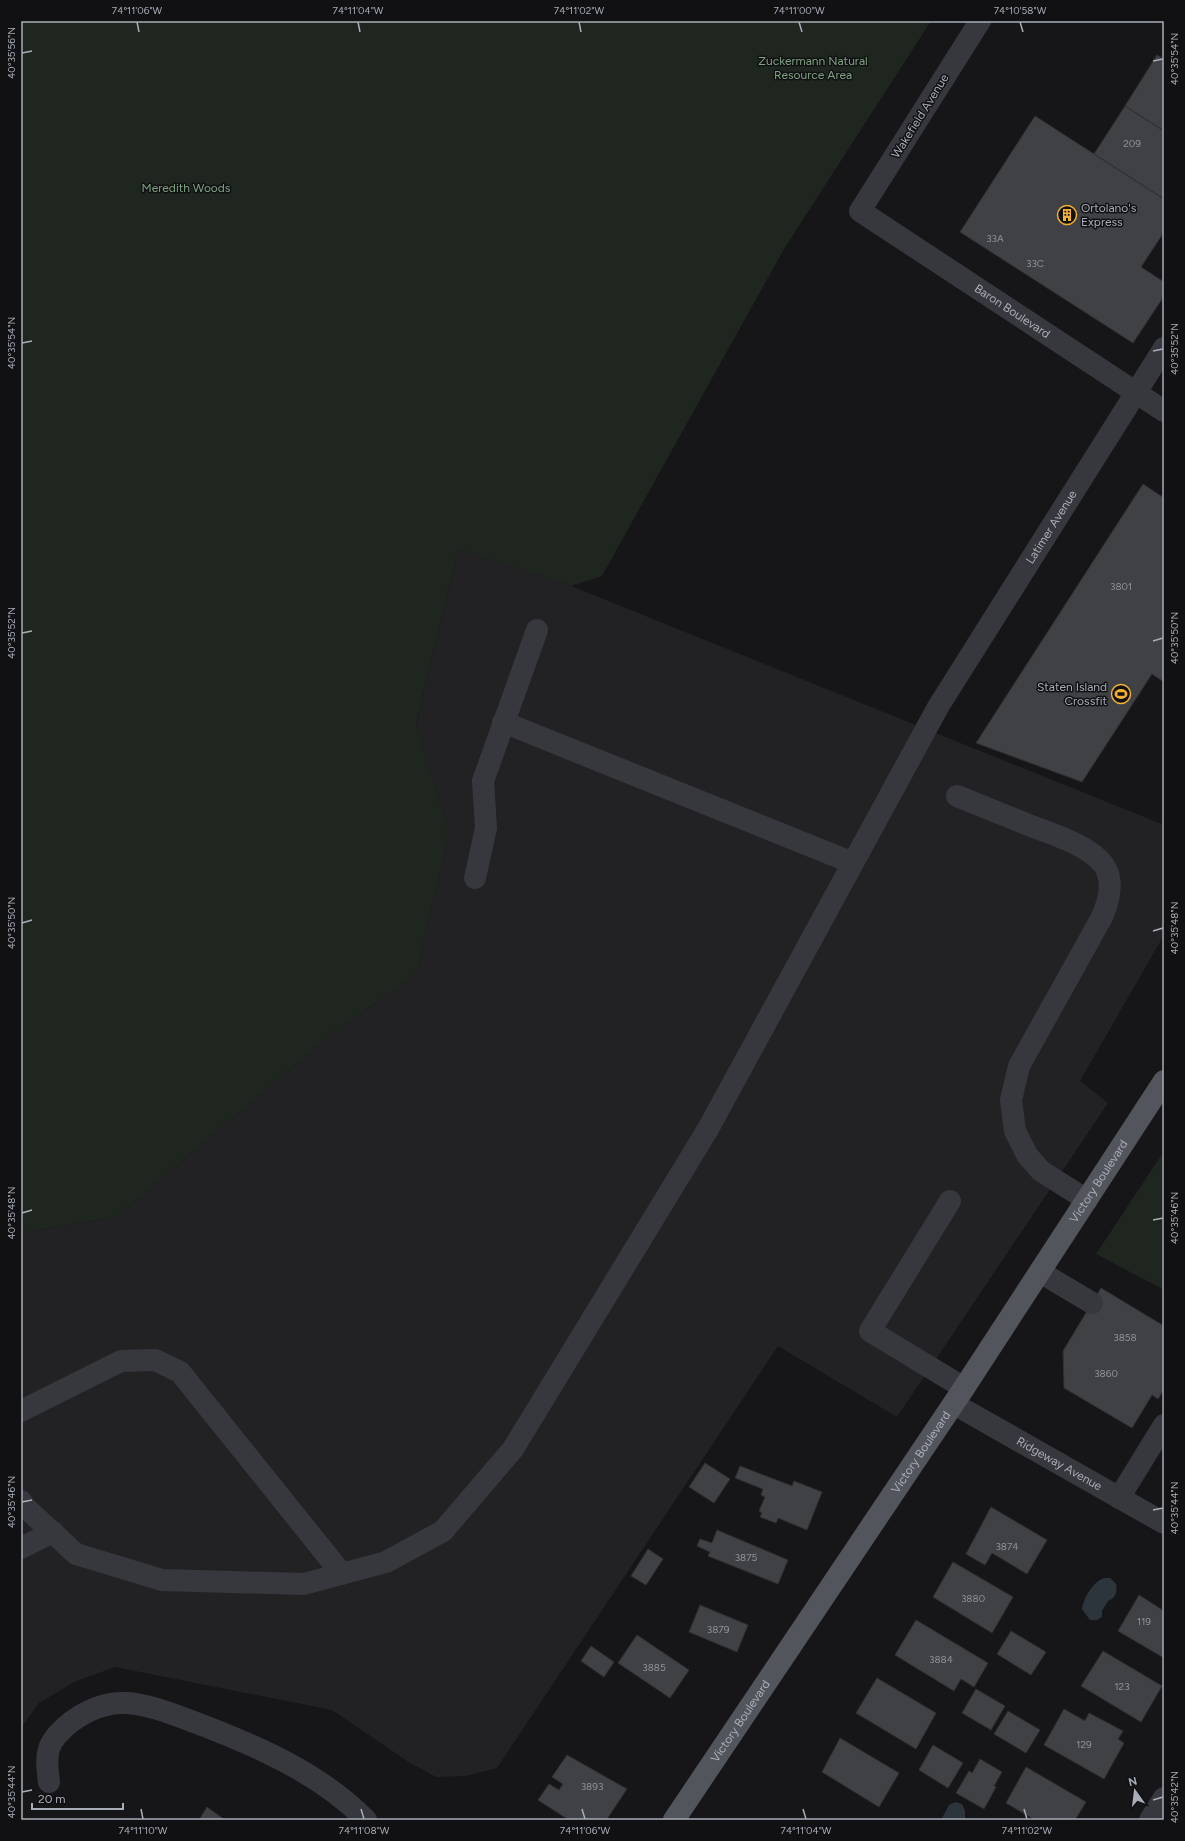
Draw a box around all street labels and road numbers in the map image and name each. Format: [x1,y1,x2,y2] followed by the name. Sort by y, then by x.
[889,71,952,161] street label: Wakefield Avenue
[972,281,1053,341] street label: Baron Boulevard
[1023,487,1080,566] street label: Latimer Avenue
[1067,1137,1131,1225] street label: Victory Boulevard
[888,1408,953,1496] street label: Victory Boulevard
[1014,1434,1105,1494] street label: Ridgeway Avenue
[708,1678,773,1765] street label: Victory Boulevard

